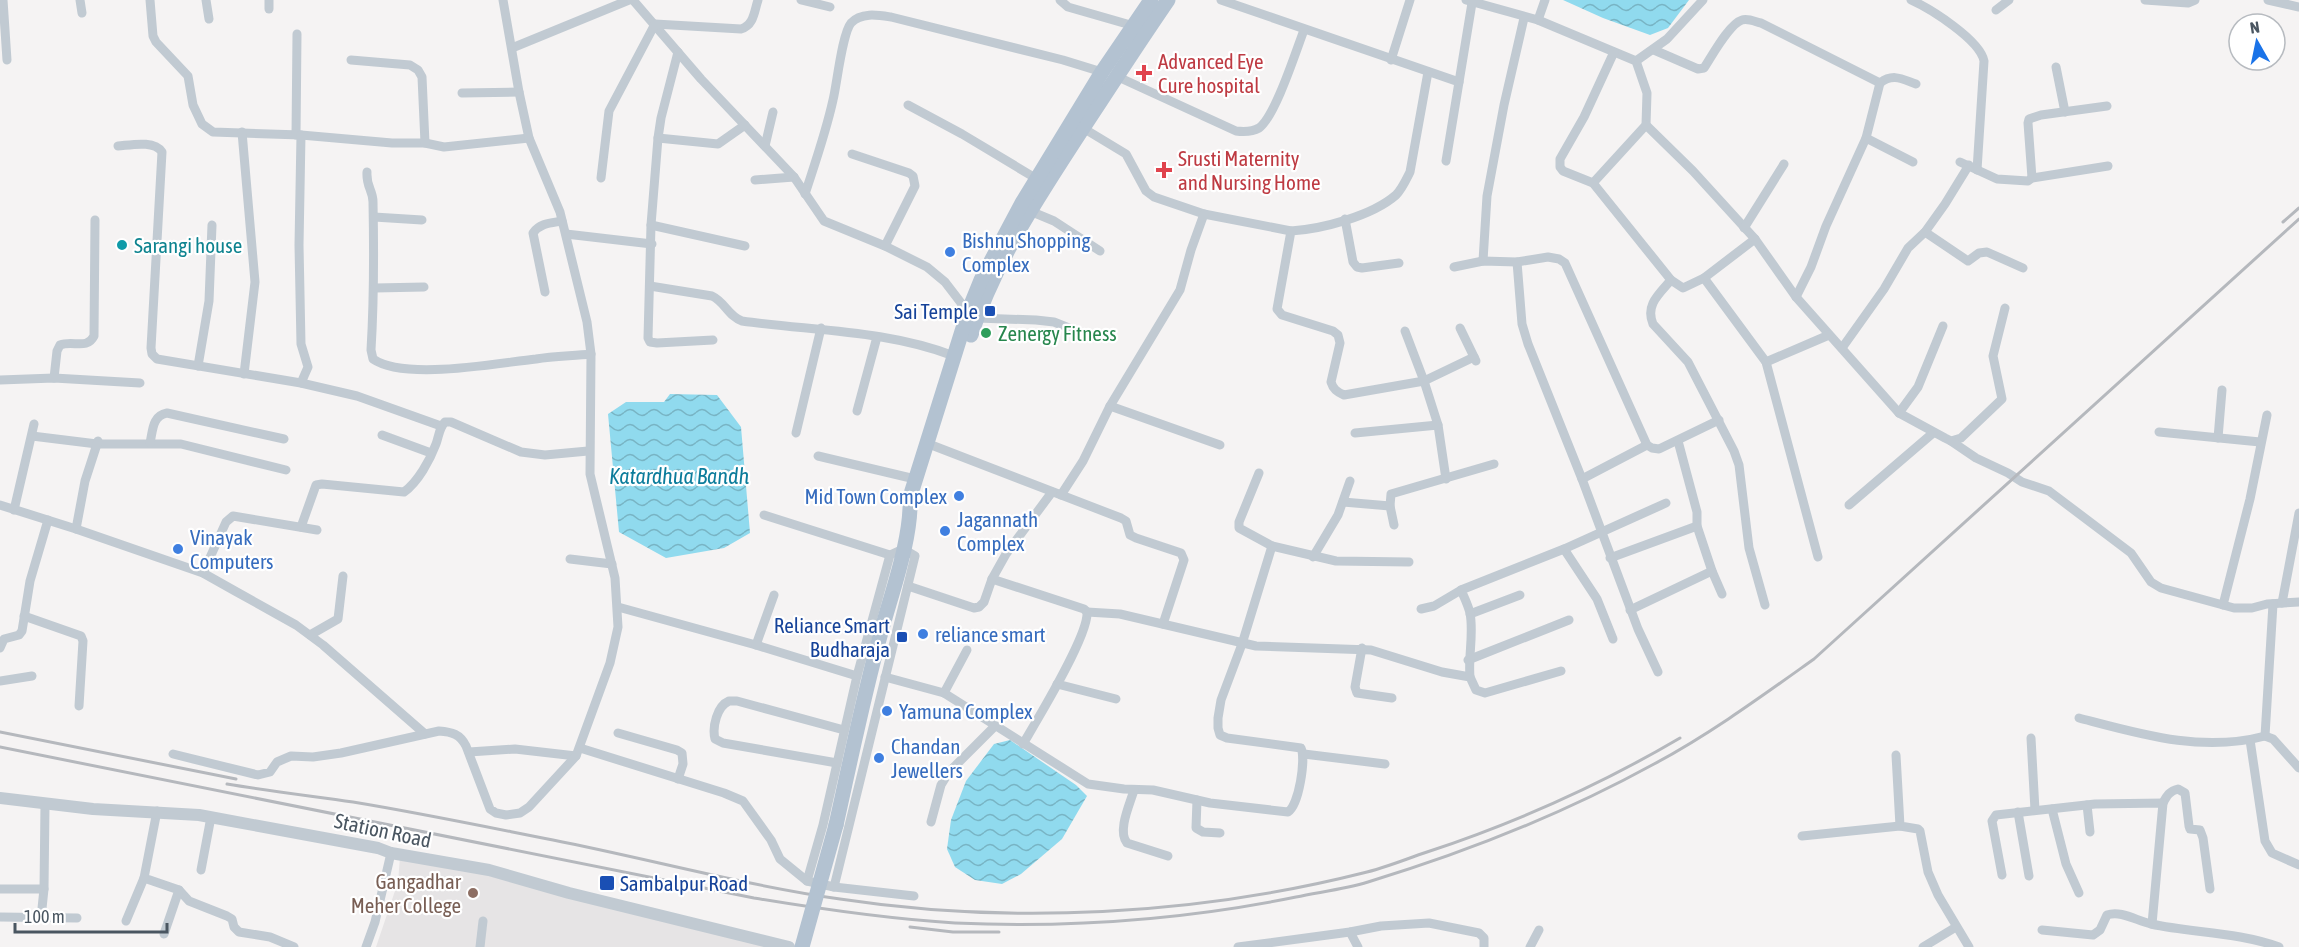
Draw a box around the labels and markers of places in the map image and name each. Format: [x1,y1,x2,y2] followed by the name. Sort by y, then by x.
[1158,49,1264,97] place label: Advanced Eye Cure hospital
[1135,64,1153,82] marker: Advanced Eye Cure hospital
[1178,146,1321,194] place label: Srusti Maternity and Nursing Home
[1155,161,1173,179] marker: Srusti Maternity and Nursing Home
[962,228,1090,276] place label: Bishnu Shopping Complex
[134,233,242,257] place label: Sarangi house
[115,238,129,252] marker: Sarangi house
[943,245,957,259] marker: Bishnu Shopping Complex
[894,299,978,323] place label: Sai Temple
[983,304,997,318] marker: Sai Temple
[998,321,1117,345] place label: Zenergy Fitness
[979,326,993,340] marker: Zenergy Fitness
[804,484,948,508] place label: Mid Town Complex
[952,489,966,503] marker: Mid Town Complex
[957,507,1038,555] place label: Jagannath Complex
[938,524,952,538] marker: Jagannath Complex
[190,525,274,573] place label: Vinayak Computers
[171,542,185,556] marker: Vinayak Computers
[774,613,890,661] place label: Reliance Smart Budharaja
[935,622,1046,646] place label: reliance smart
[916,627,930,641] marker: reliance smart
[895,630,909,644] marker: Reliance Smart Budharaja
[899,699,1033,723] place label: Yamuna Complex
[880,704,894,718] marker: Yamuna Complex
[891,734,963,782] place label: Chandan Jewellers
[872,751,886,765] marker: Chandan Jewellers
[351,869,462,917] place label: Gangadhar Meher College
[620,871,748,895] place label: Sambalpur Road
[598,874,616,892] marker: Sambalpur Road
[466,886,480,900] marker: Gangadhar Meher College

